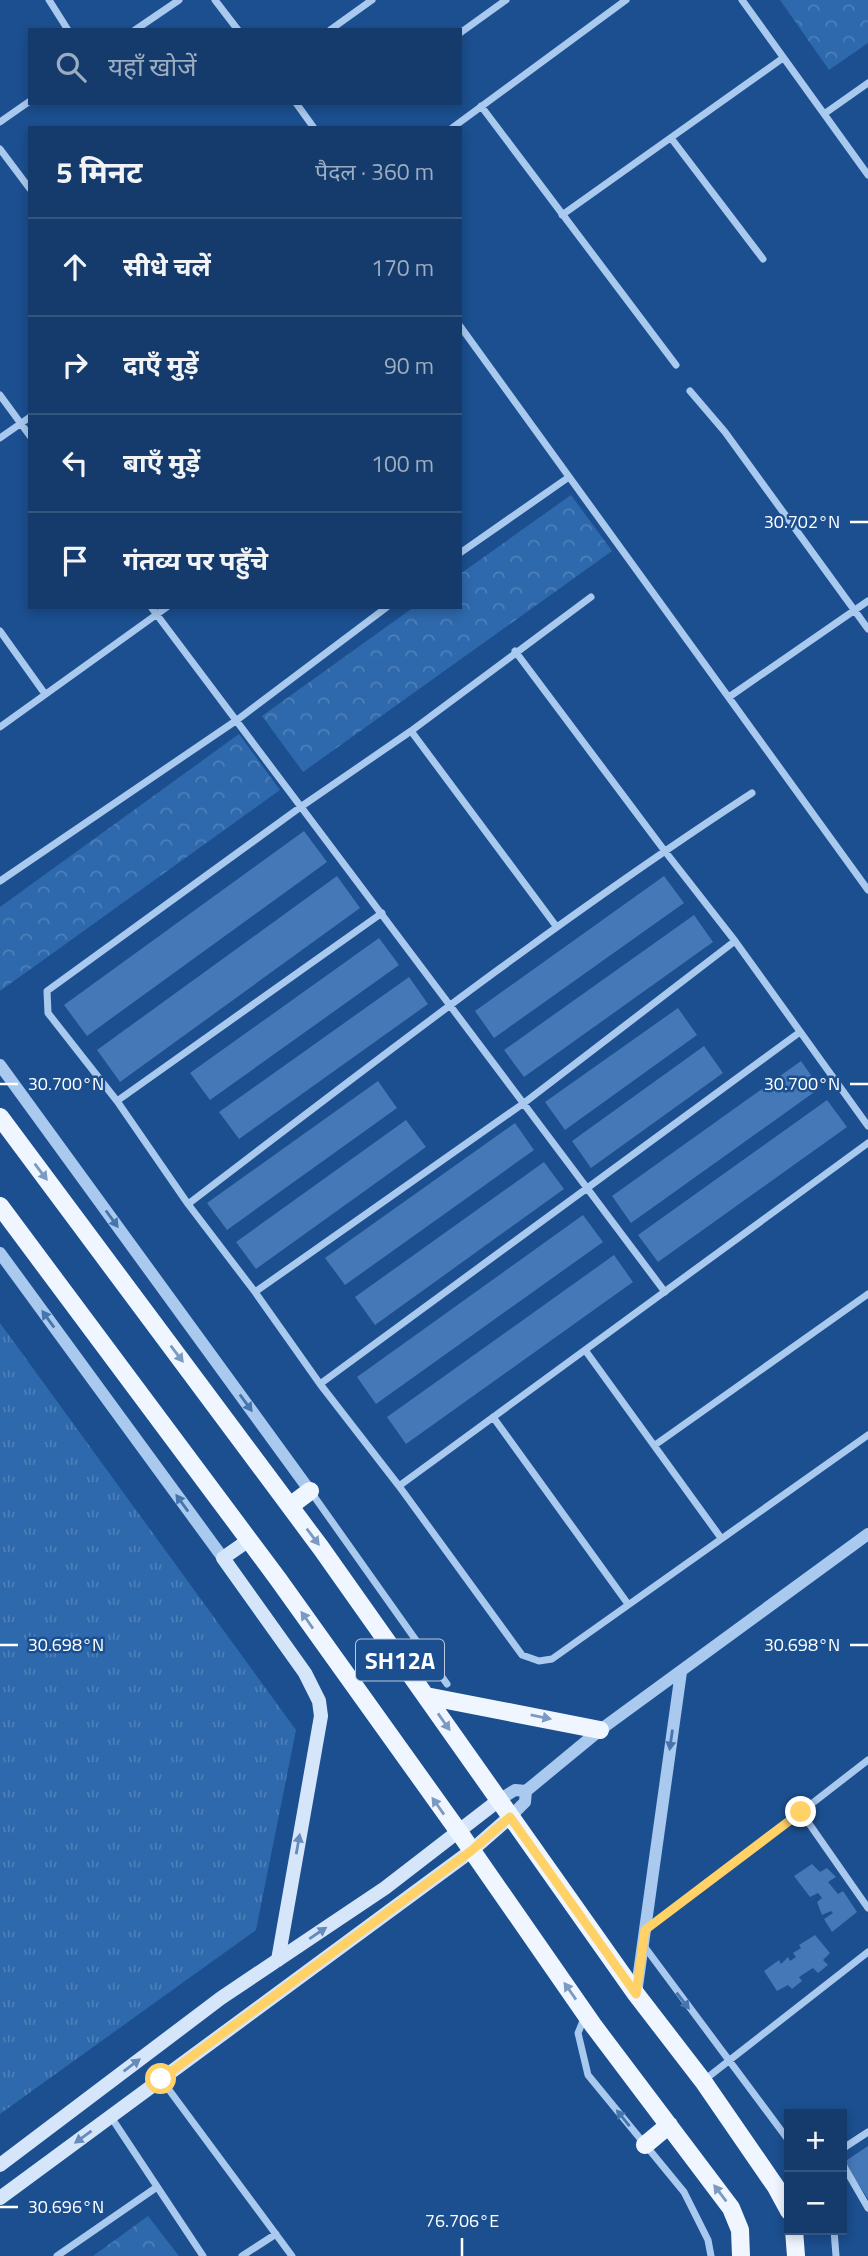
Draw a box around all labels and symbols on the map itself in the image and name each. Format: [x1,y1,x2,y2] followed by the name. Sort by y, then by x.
[764,508,840,535] text: 30.702°N
[28,1070,104,1097] text: 30.700°N
[764,1070,840,1097] text: 30.700°N
[33,1163,47,1181] one-way arrow
[105,1210,119,1228] one-way arrow
[41,1310,55,1328] one-way arrow
[170,1345,184,1364] one-way arrow
[239,1394,253,1412] one-way arrow
[175,1494,190,1512] one-way arrow
[306,1527,320,1546] one-way arrow
[300,1611,314,1629] one-way arrow
[28,1631,104,1658] text: 30.698°N
[764,1631,840,1658] text: 30.698°N
[356,1640,444,1680] road number: SH12A
[530,1712,552,1723] one-way arrow
[437,1713,450,1732] one-way arrow
[666,1729,677,1751] one-way arrow
[785,1796,816,1827] route end
[432,1797,446,1815] one-way arrow
[293,1833,304,1855] one-way arrow
[309,1926,327,1940] one-way arrow
[563,1982,577,2000] one-way arrow
[676,1992,690,2010] one-way arrow
[123,2057,141,2072] one-way arrow
[145,2063,176,2094] route start
[615,2109,630,2127] one-way arrow
[74,2130,93,2144] one-way arrow
[713,2185,728,2203] one-way arrow
[28,2193,104,2220] text: 30.696°N
[425,2207,499,2234] text: 76.706°E

